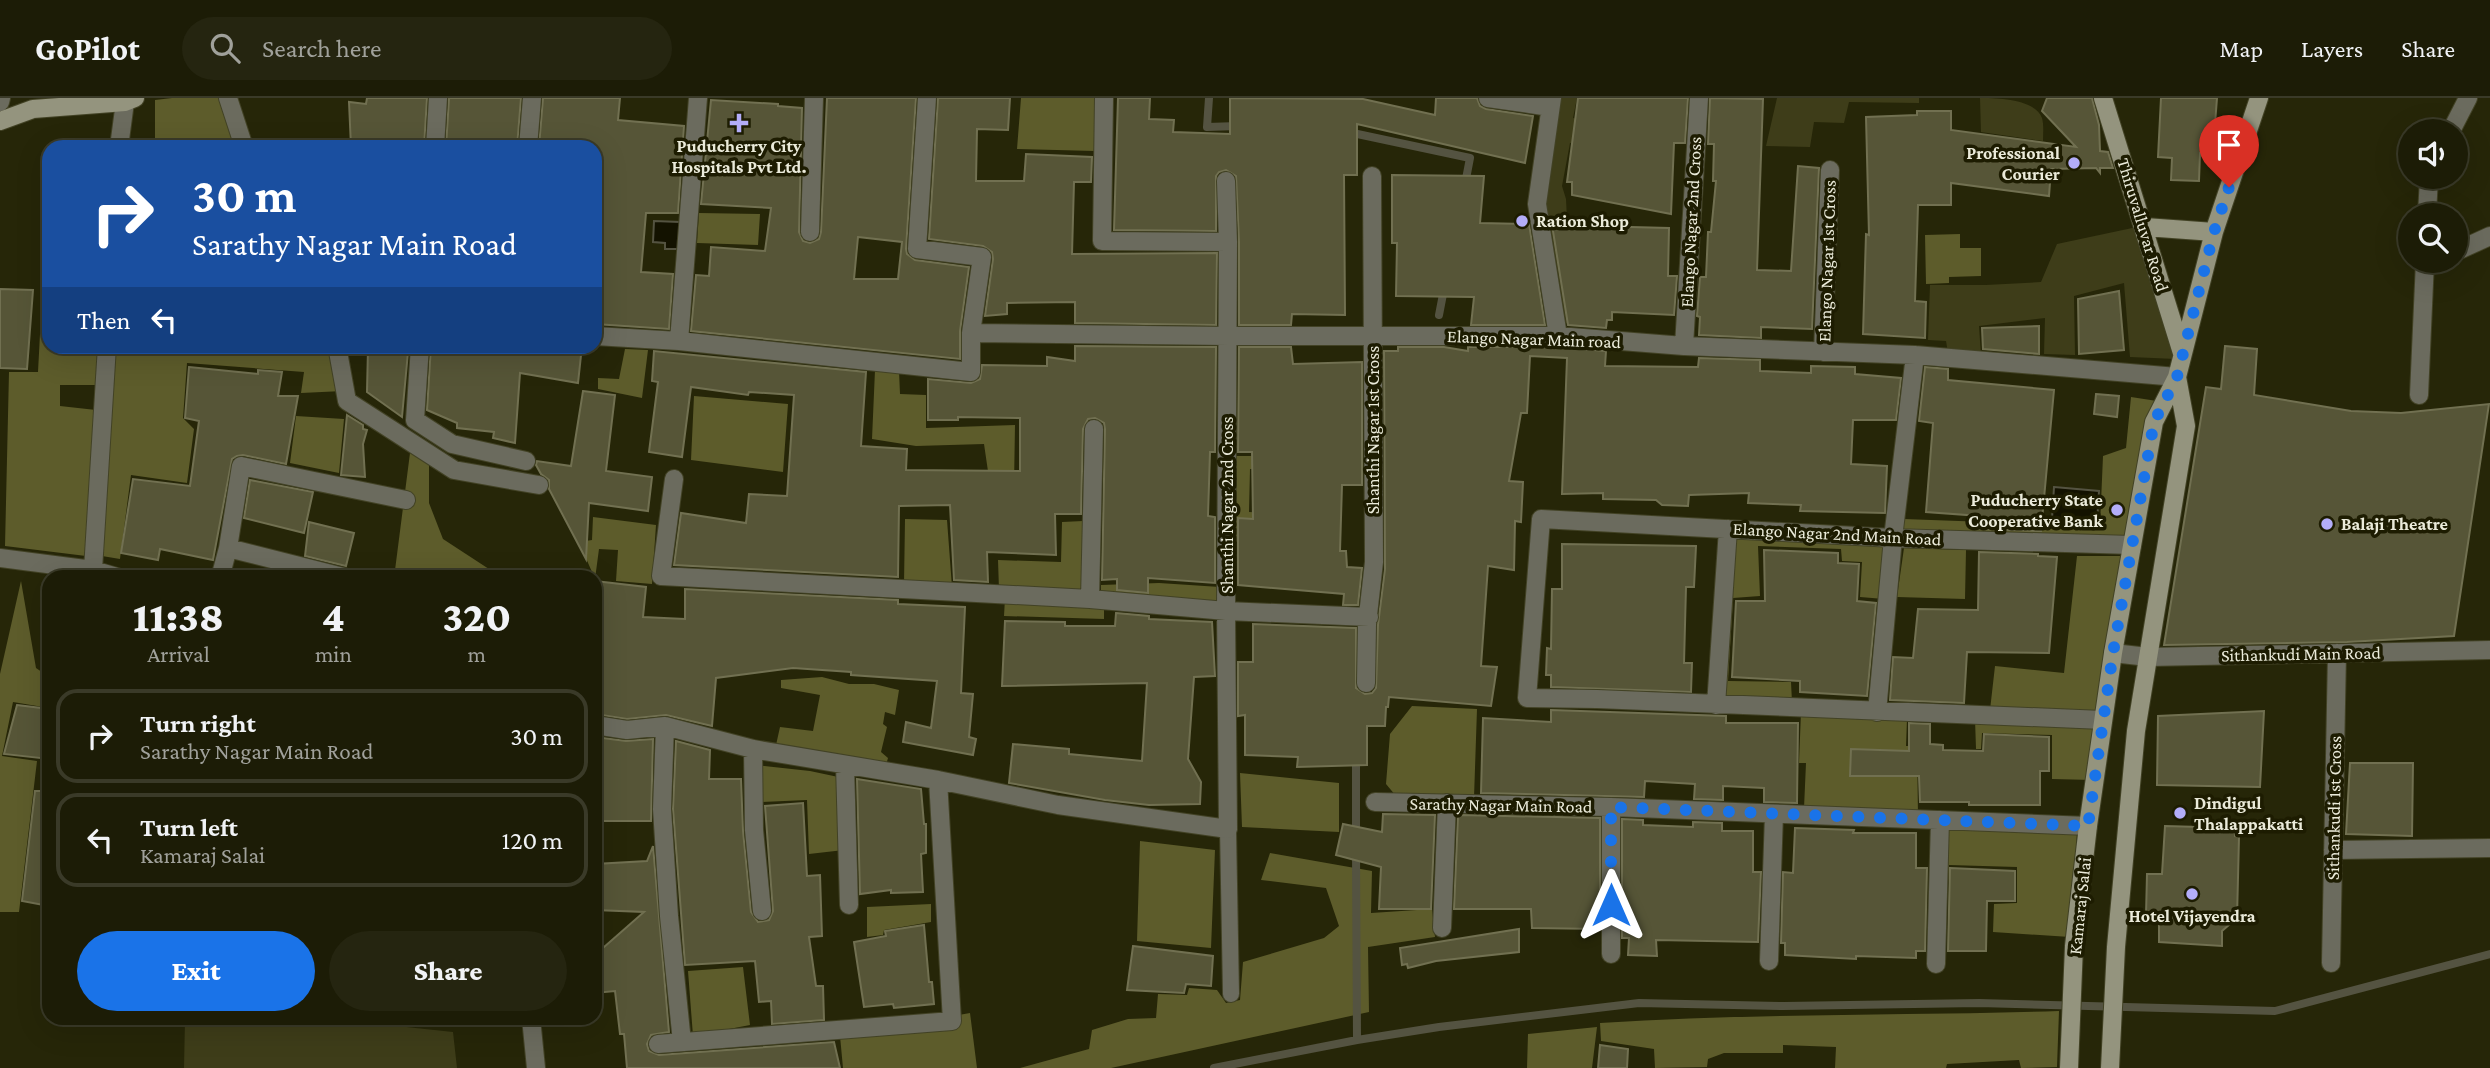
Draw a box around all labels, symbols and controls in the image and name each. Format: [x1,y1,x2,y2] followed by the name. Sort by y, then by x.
[182,17,672,80] search box
[206,29,244,67] icon: search
[35,30,140,67] text: GoPilot
[262,34,381,63] text: Search here
[2219,35,2263,62] text: Map
[2301,35,2363,62] text: Layers
[2401,35,2455,62] text: Share
[729,113,749,133] marker: Puducherry City Hospitals Pvt Ltd.
[2199,115,2259,187] pin
[2398,119,2468,273] map controls
[2398,119,2468,189] button: sound
[2210,126,2248,164] icon: arrive
[672,136,806,177] place label: Puducherry City Hospitals Pvt Ltd.
[1677,136,1705,308] street label: Elango Nagar 2nd Cross
[1966,143,2060,184] place label: Professional Courier
[2066,155,2082,171] marker: Professional Courier
[2113,156,2173,295] street label: Thiruvalluvar Road
[77,168,168,259] icon: right
[192,168,297,223] text: 30 m
[1814,180,1840,342] street label: Elango Nagar 1st Cross
[2398,203,2468,273] button: search
[1536,211,1629,231] place label: Ration Shop
[1514,213,1530,229] marker: Ration Shop
[192,226,517,262] text: Sarathy Nagar Main Road
[145,301,183,339] icon: left
[77,306,131,335] text: Then
[1447,326,1622,352] street label: Elango Nagar Main road
[1363,346,1383,514] street label: Shanthi Nagar 1st Cross
[1217,416,1237,594] street label: Shanthi Nagar 2nd Cross
[1968,490,2103,531] place label: Puducherry State Cooperative Bank
[2109,502,2125,518] marker: Puducherry State Cooperative Bank
[2341,514,2448,535] place label: Balaji Theatre
[2319,516,2335,532] marker: Balaji Theatre
[1732,519,1942,549] street label: Elango Nagar 2nd Main Road
[133,593,224,640] text: 11:38
[322,593,345,640] text: 4
[443,593,511,640] text: 320
[147,641,210,667] text: Arrival
[315,641,352,667] text: min
[468,641,486,667] text: m
[2221,643,2382,665] street label: Sithankudi Main Road
[140,709,256,738] text: Turn right
[81,717,119,755] icon: right
[510,722,563,751] text: 30 m
[2323,736,2345,880] street label: Sithankudi 1st Cross
[140,738,373,764] text: Sarathy Nagar Main Road
[1409,793,1593,817] street label: Sarathy Nagar Main Road
[2194,793,2304,834] place label: Dindigul Thalappakatti
[2172,805,2188,821] marker: Dindigul Thalappakatti
[140,813,238,842] text: Turn left
[81,821,119,859] icon: left
[502,826,563,855] text: 120 m
[140,842,265,868] text: Kamaraj Salai
[2065,856,2096,956] street label: Kamaraj Salai
[1574,868,1648,942] position arrow
[2184,886,2200,902] marker: Hotel Vijayendra
[2128,906,2256,927] place label: Hotel Vijayendra
[77,931,315,1011] button: Exit
[329,931,567,1011] button: Share

